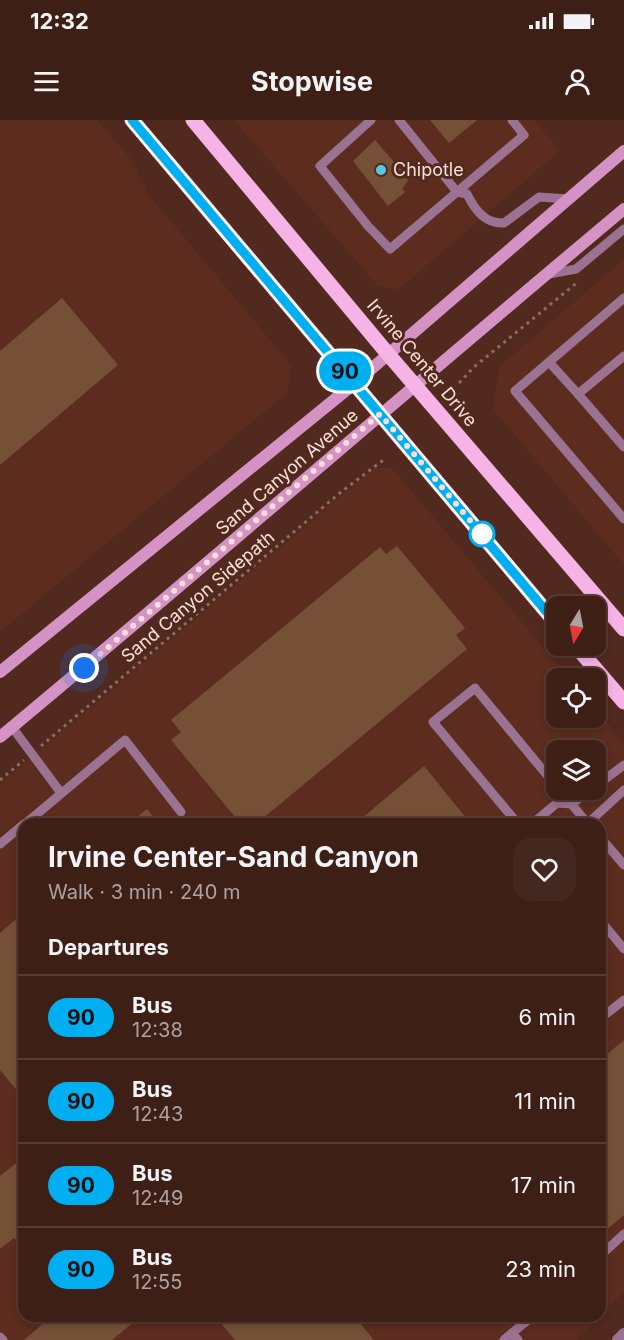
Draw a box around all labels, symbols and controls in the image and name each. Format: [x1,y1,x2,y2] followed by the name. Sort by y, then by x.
[30,8,89,34] text: 12:32
[30,65,63,98] icon: menu
[251,65,373,98] text: Stopwise
[561,65,594,98] icon: person
[393,159,464,180] place label: Chipotle
[374,163,388,177] marker: Chipotle
[363,295,482,431] street label: Irvine Center Drive
[318,352,372,390] line badge: 90
[331,359,359,384] text: 90
[211,404,362,539] street label: Sand Canyon Avenue
[469,521,495,547] unlabelled marker
[117,526,279,667] street label: Sand Canyon Sidepath
[546,596,606,656] north arrow
[546,596,606,800] map controls
[69,653,99,683] your location
[546,668,606,728] button: locate
[546,740,606,800] button: layers
[513,838,576,901] button: heart
[48,840,419,874] text: Irvine Center-Sand Canyon
[48,880,241,904] text: Walk · 3 min · 240 m
[48,934,169,960] text: Departures
[132,992,173,1018] text: Bus
[519,1004,576,1030] text: 6 min
[67,1005,95,1030] text: 90
[132,1018,183,1042] text: 12:38
[132,1076,173,1102] text: Bus
[514,1088,576,1114] text: 11 min
[67,1089,95,1114] text: 90
[132,1102,183,1126] text: 12:43
[132,1160,173,1186] text: Bus
[511,1172,576,1198] text: 17 min
[67,1173,95,1198] text: 90
[132,1186,183,1210] text: 12:49
[132,1244,173,1270] text: Bus
[505,1256,576,1282] text: 23 min
[67,1257,95,1282] text: 90
[132,1270,182,1294] text: 12:55

